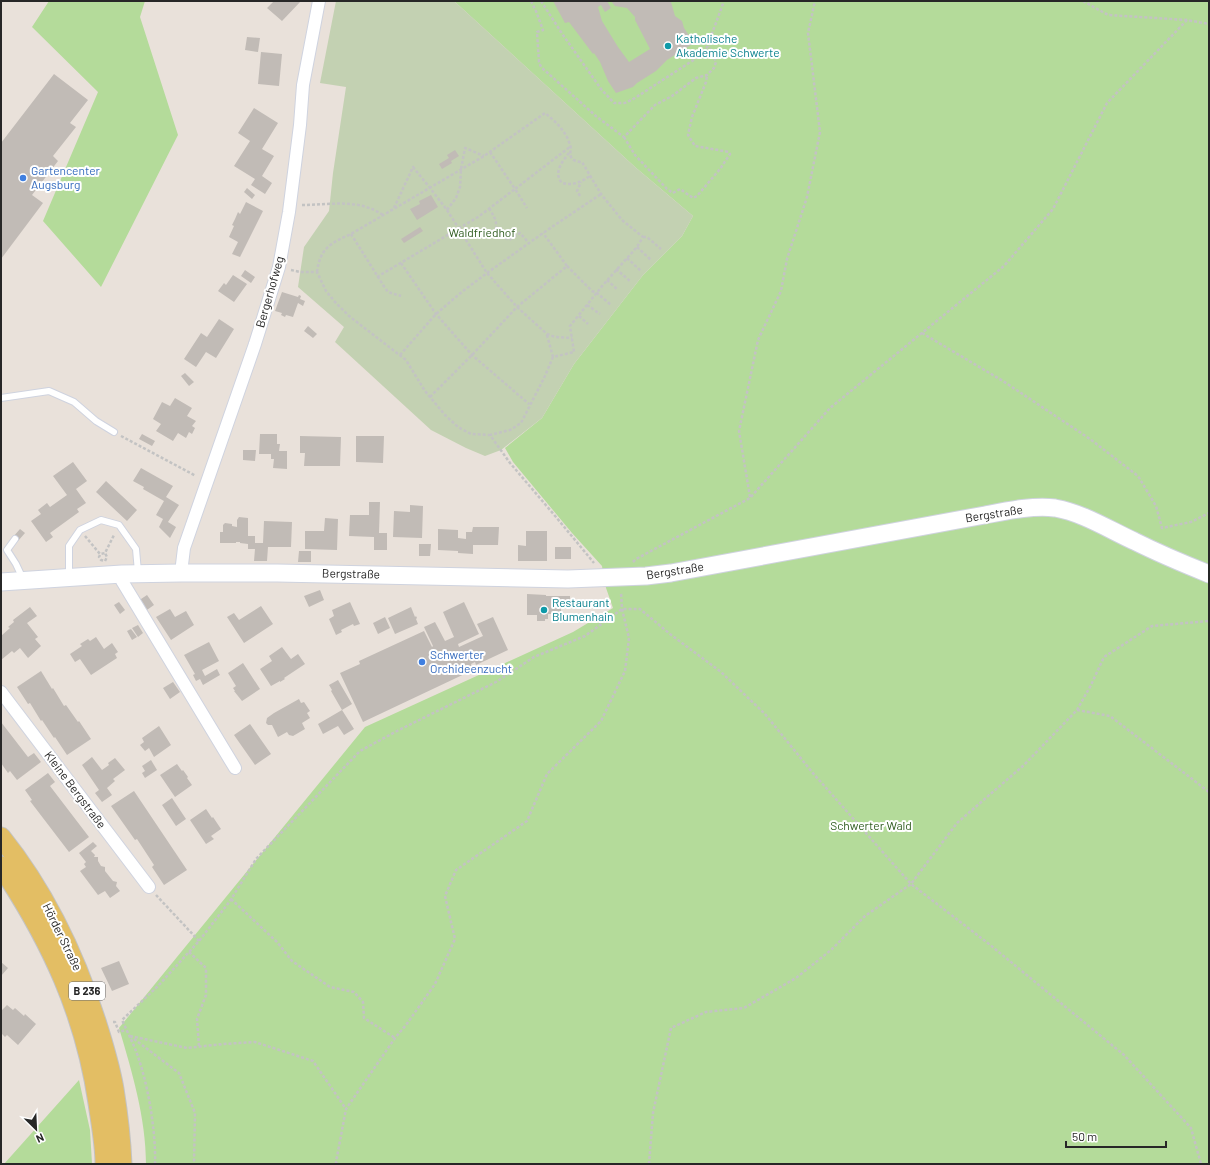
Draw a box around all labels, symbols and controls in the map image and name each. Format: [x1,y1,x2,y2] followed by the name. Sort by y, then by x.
[676,31,780,59] place label: Katholische Akademie Schwerte
[663,41,673,51] marker: Katholische Akademie Schwerte
[31,163,101,191] place label: Gartencenter Augsburg
[18,173,28,183] marker: Gartencenter Augsburg
[448,225,516,239] park label: Waldfriedhof
[252,254,286,329] street label: Bergerhofweg
[964,502,1024,524] street label: Bergstraße
[645,559,705,581] street label: Bergstraße
[322,565,380,581] street label: Bergstraße
[552,595,614,623] place label: Restaurant Blumenhain
[539,605,549,615] marker: Restaurant Blumenhain
[430,647,512,675] place label: Schwerter Orchideenzucht
[417,657,427,667] marker: Schwerter Orchideenzucht
[42,748,109,831] street label: Kleine Bergstraße
[830,818,912,832] park label: Schwerter Wald
[41,901,85,973] street label: Hörder Straße
[69,982,105,1000] road number: B 236
[16,1109,56,1149] north arrow
[1066,1123,1166,1149] scale bar
[1072,1129,1097,1143] text: 50 m
[34,1131,46,1146] text: N

